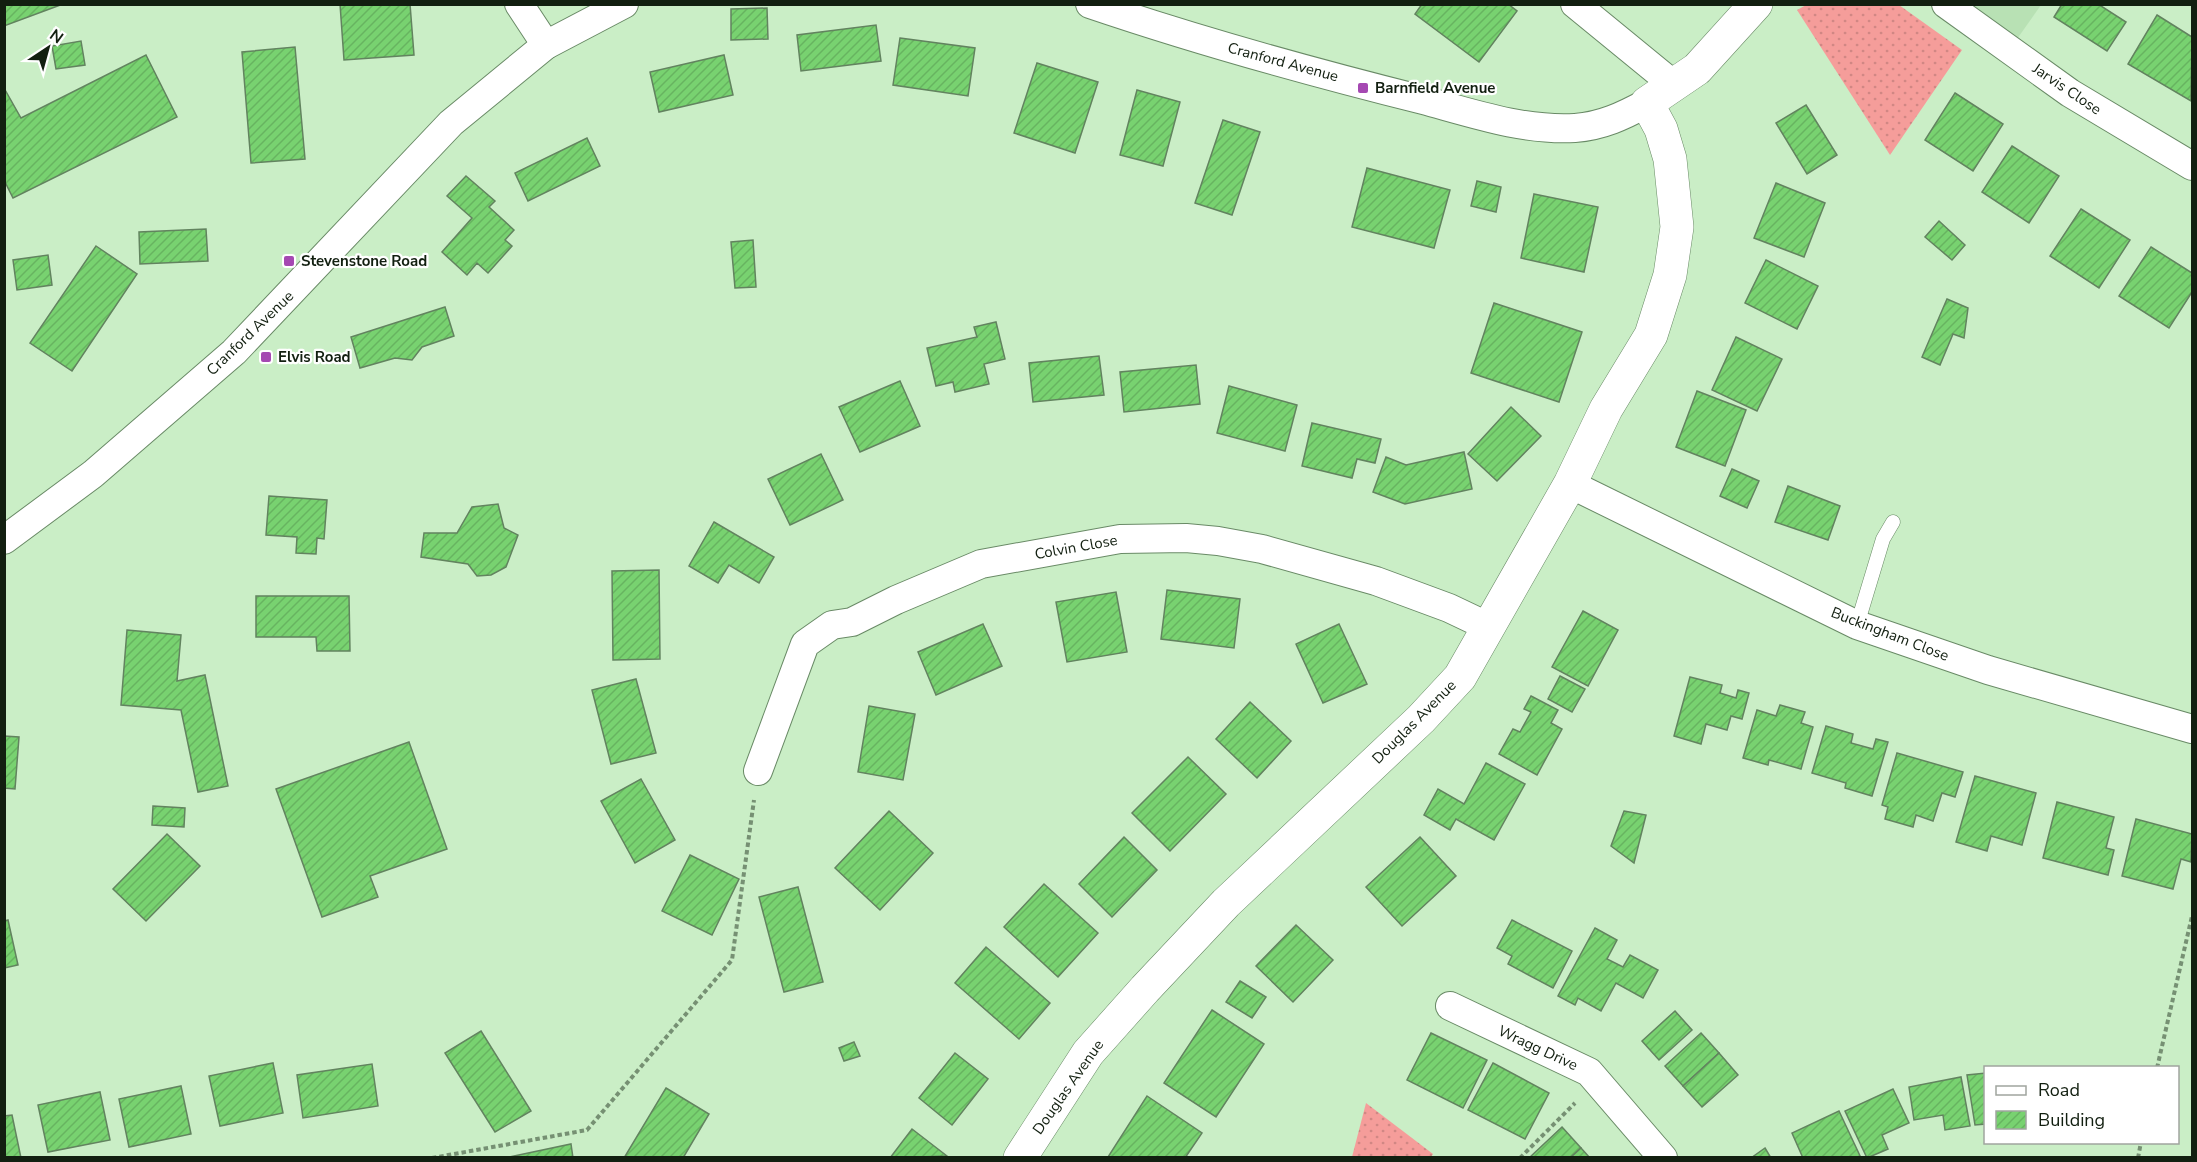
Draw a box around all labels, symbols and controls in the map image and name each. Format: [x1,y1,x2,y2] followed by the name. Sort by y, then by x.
[18,18,78,78] north arrow
[45,24,68,49] text: N
[1225,38,1341,86] street label: Cranford Avenue
[2028,58,2105,119] street label: Jarvis Close
[1375,78,1495,98] place label: Barnfield Avenue
[1356,81,1370,95] marker: Barnfield Avenue
[301,251,427,271] place label: Stevenstone Road
[282,254,296,268] marker: Stevenstone Road
[202,286,298,380] street label: Cranford Avenue
[278,347,351,367] place label: Elvis Road
[259,350,273,364] marker: Elvis Road
[1033,530,1119,564] street label: Colvin Close
[1828,602,1952,666] street label: Buckingham Close
[1368,676,1460,768] street label: Douglas Avenue
[1495,1021,1581,1075] street label: Wragg Drive
[1028,1036,1108,1138] street label: Douglas Avenue
[1984,1066,2179,1144] legend
[2038,1078,2080,1102] text: Road
[2038,1108,2105,1132] text: Building

